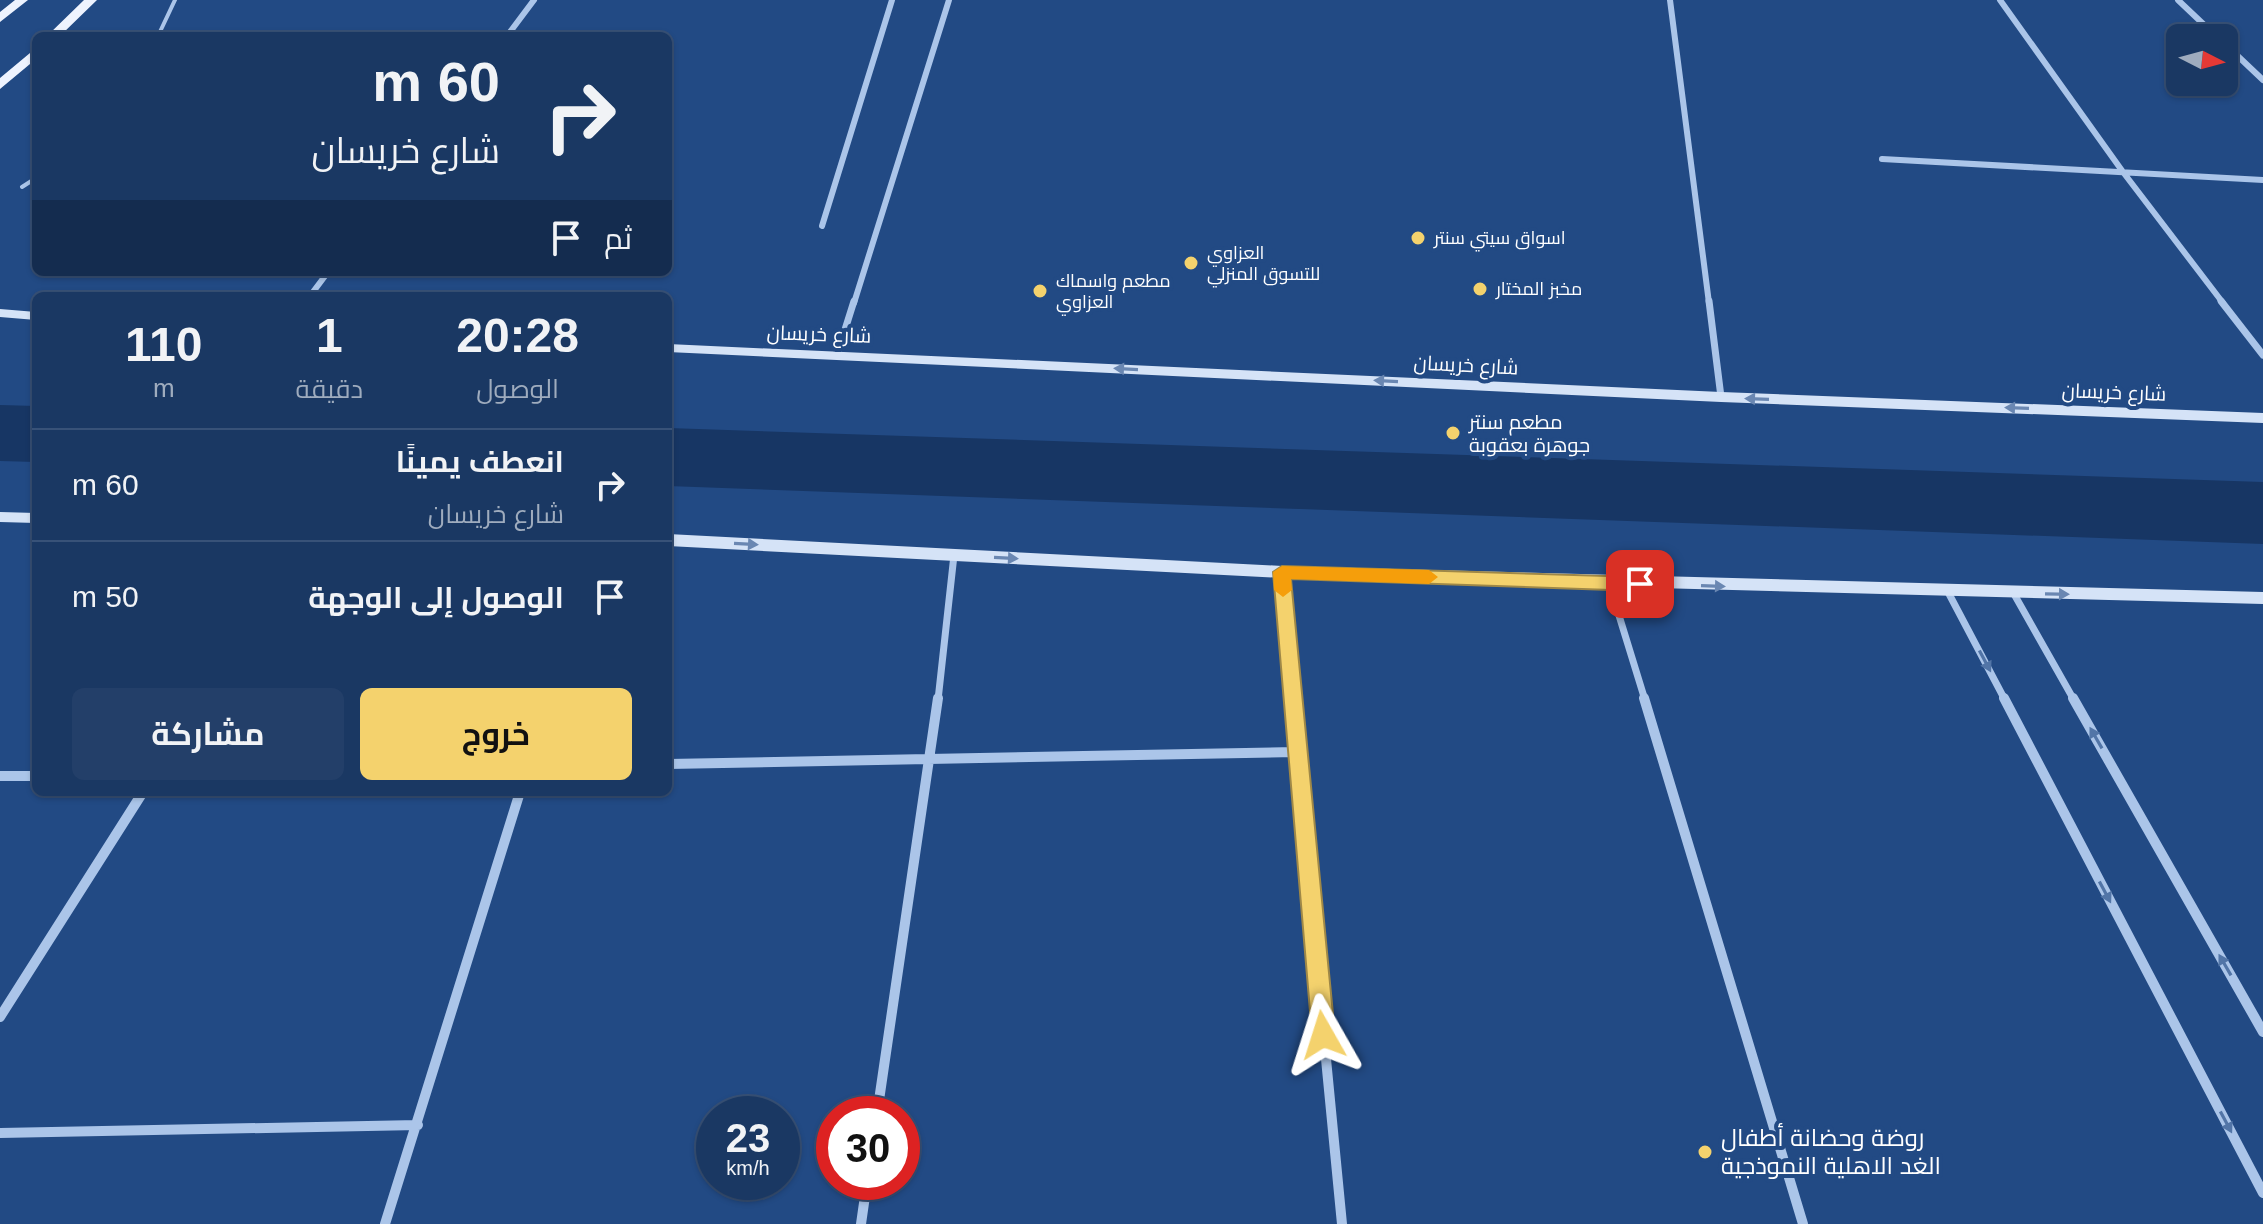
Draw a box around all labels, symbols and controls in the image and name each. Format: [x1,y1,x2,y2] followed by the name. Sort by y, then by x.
[2166,24,2238,96] north arrow
[2166,24,2238,96] map controls
[372,50,500,113] text: 60 m
[528,64,632,168] icon: right
[311,130,500,171] text: شارع خريسان
[544,216,588,260] icon: arrive
[604,222,632,255] text: ثم
[1433,228,1566,252] place label: اسواق سيتي سنتر
[1409,229,1427,247] marker: اسواق سيتي سنتر
[1207,243,1320,288] place label: العزاوي للتسوق المنزلي
[1182,254,1200,272] marker: العزاوي للتسوق المنزلي
[1056,271,1170,316] place label: مطعم واسماك العزاوي
[1495,279,1582,300] place label: مخبز المختار
[1471,280,1489,298] marker: مخبز المختار
[1031,282,1049,300] marker: مطعم واسماك العزاوي
[316,309,343,362] text: 1
[456,309,579,362] text: 20:28
[125,318,203,371] text: 110
[766,321,872,350] street label: شارع خريسان
[1413,351,1519,382] street label: شارع خريسان
[1113,362,1138,375] one-way arrow
[153,373,175,403] text: m
[296,374,363,404] text: دقيقة
[476,374,559,404] text: الوصول
[1373,374,1398,387] one-way arrow
[2061,379,2167,408] street label: شارع خريسان
[1744,392,1769,405] one-way arrow
[2004,402,2029,415] one-way arrow
[1468,411,1590,457] place label: مطعم سنتر جوهرة بعقوبة
[1444,424,1462,442] marker: مطعم سنتر جوهرة بعقوبة
[396,445,564,478] text: انعطف يمينًا
[588,463,632,507] icon: right
[72,468,139,501] text: 60 m
[428,499,564,529] text: شارع خريسان
[734,538,759,551] one-way arrow
[1606,550,1674,618] pin
[994,551,1019,564] one-way arrow
[1618,562,1662,606] icon: arrive
[588,575,632,619] icon: arrive
[1701,579,1726,592] one-way arrow
[72,580,139,613] text: 50 m
[308,581,564,614] text: الوصول إلى الوجهة
[2045,588,2070,601] one-way arrow
[1978,650,1991,673] one-way arrow
[72,688,344,780] button: مشاركة
[360,688,632,780] button: خروج
[2089,727,2103,750] one-way arrow
[2099,880,2112,903] one-way arrow
[2218,953,2231,976] one-way arrow
[1281,993,1365,1077] position arrow
[816,1096,920,1200] speed limit sign: 30
[2218,1111,2232,1133] one-way arrow
[726,1116,770,1160] text: 23
[1721,1122,1941,1179] place label: روضة وحضانة أطفال الغد الاهلية النموذجية
[1696,1143,1714,1161] marker: روضة وحضانة أطفال الغد الاهلية النموذجية
[726,1157,770,1179] text: km/h

